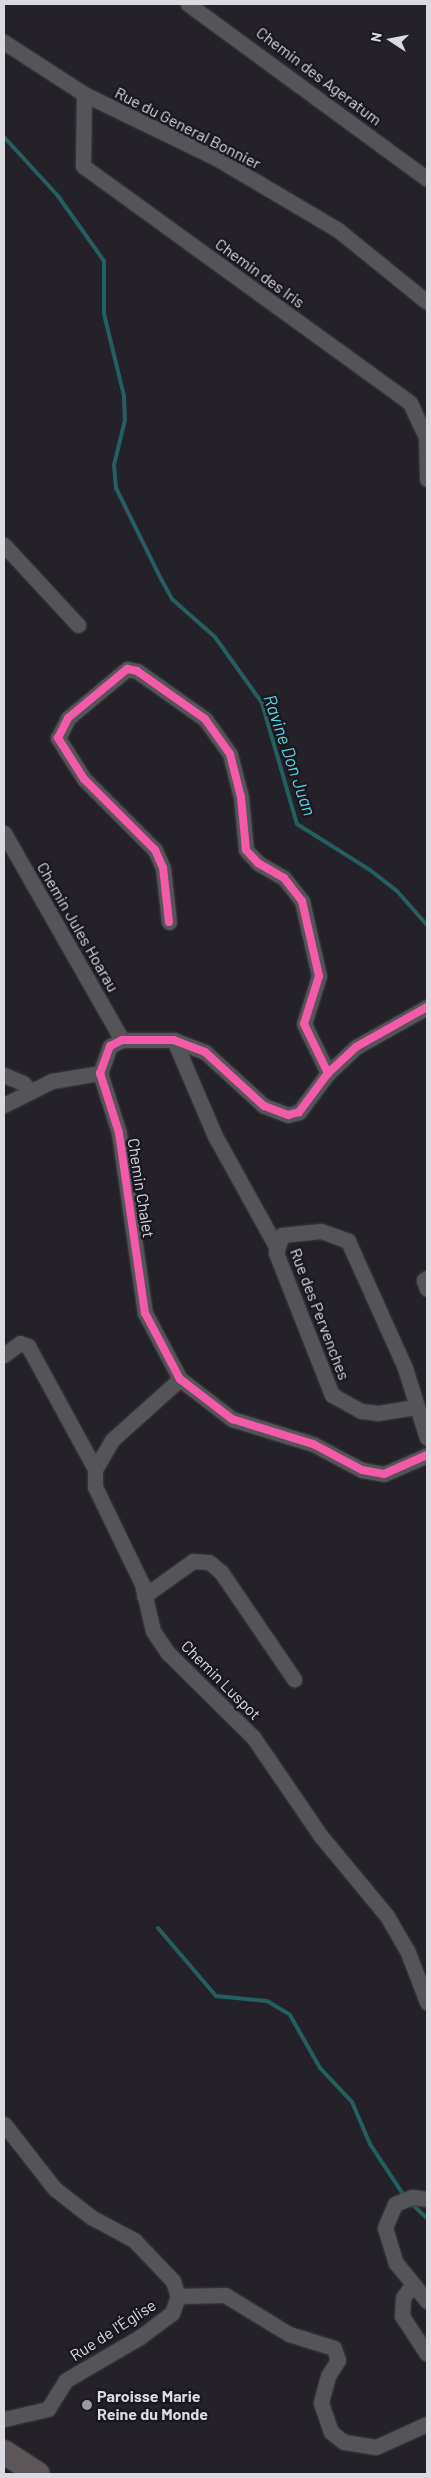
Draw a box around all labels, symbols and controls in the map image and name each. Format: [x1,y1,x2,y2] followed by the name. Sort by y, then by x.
[366,15,416,65] north arrow
[253,23,385,129] street label: Chemin des Ageratum
[367,31,385,43] text: N
[112,83,264,173] street label: Rue du General Bonnier
[212,234,308,312] street label: Chemin des Iris
[259,692,321,818] water label: Ravine Don Juan
[33,859,123,995] street label: Chemin Jules Hoarau
[124,1137,158,1239] street label: Chemin Chalet
[286,1246,354,1382] street label: Rue des Pervenches
[177,1636,265,1724] street label: Chemin Luspot
[66,2295,160,2365] street label: Rue de l'Église
[97,2386,208,2424] place label: Paroisse Marie Reine du Monde
[81,2399,93,2411] marker: Paroisse Marie Reine du Monde

